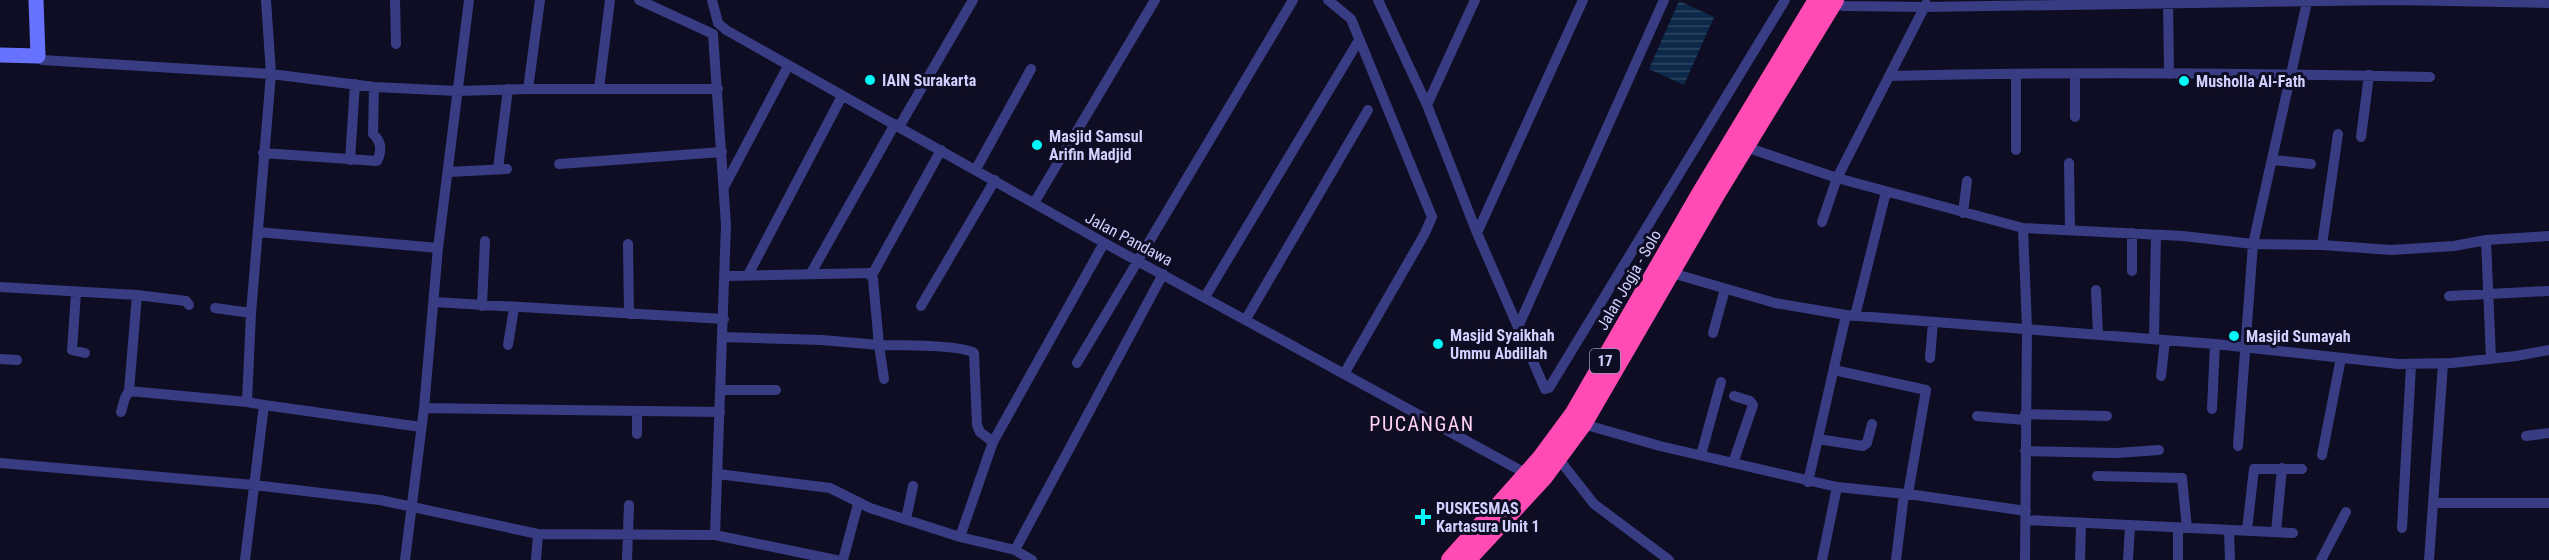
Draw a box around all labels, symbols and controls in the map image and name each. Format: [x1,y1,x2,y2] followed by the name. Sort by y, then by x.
[882,71,977,90] place label: IAIN Surakarta
[2196,72,2306,91] place label: Musholla Al-Fath
[863,73,877,87] marker: IAIN Surakarta
[2177,74,2191,88] marker: Musholla Al-Fath
[1049,127,1143,164] place label: Masjid Samsul Arifin Madjid
[1030,138,1044,152] marker: Masjid Samsul Arifin Madjid
[1082,208,1176,270] street label: Jalan Pandawa
[1593,227,1665,333] street label: Jalan Jogja - Solo
[1450,326,1555,363] place label: Masjid Syaikhah Ummu Abdillah
[2246,327,2351,346] place label: Masjid Sumayah
[2227,329,2241,343] marker: Masjid Sumayah
[1431,337,1445,351] marker: Masjid Syaikhah Ummu Abdillah
[1590,349,1620,373] road number: 17
[1369,412,1475,436] district label: PUCANGAN
[1436,499,1540,536] place label: PUSKESMAS Kartasura Unit 1
[1414,508,1432,526] marker: PUSKESMAS Kartasura Unit 1

